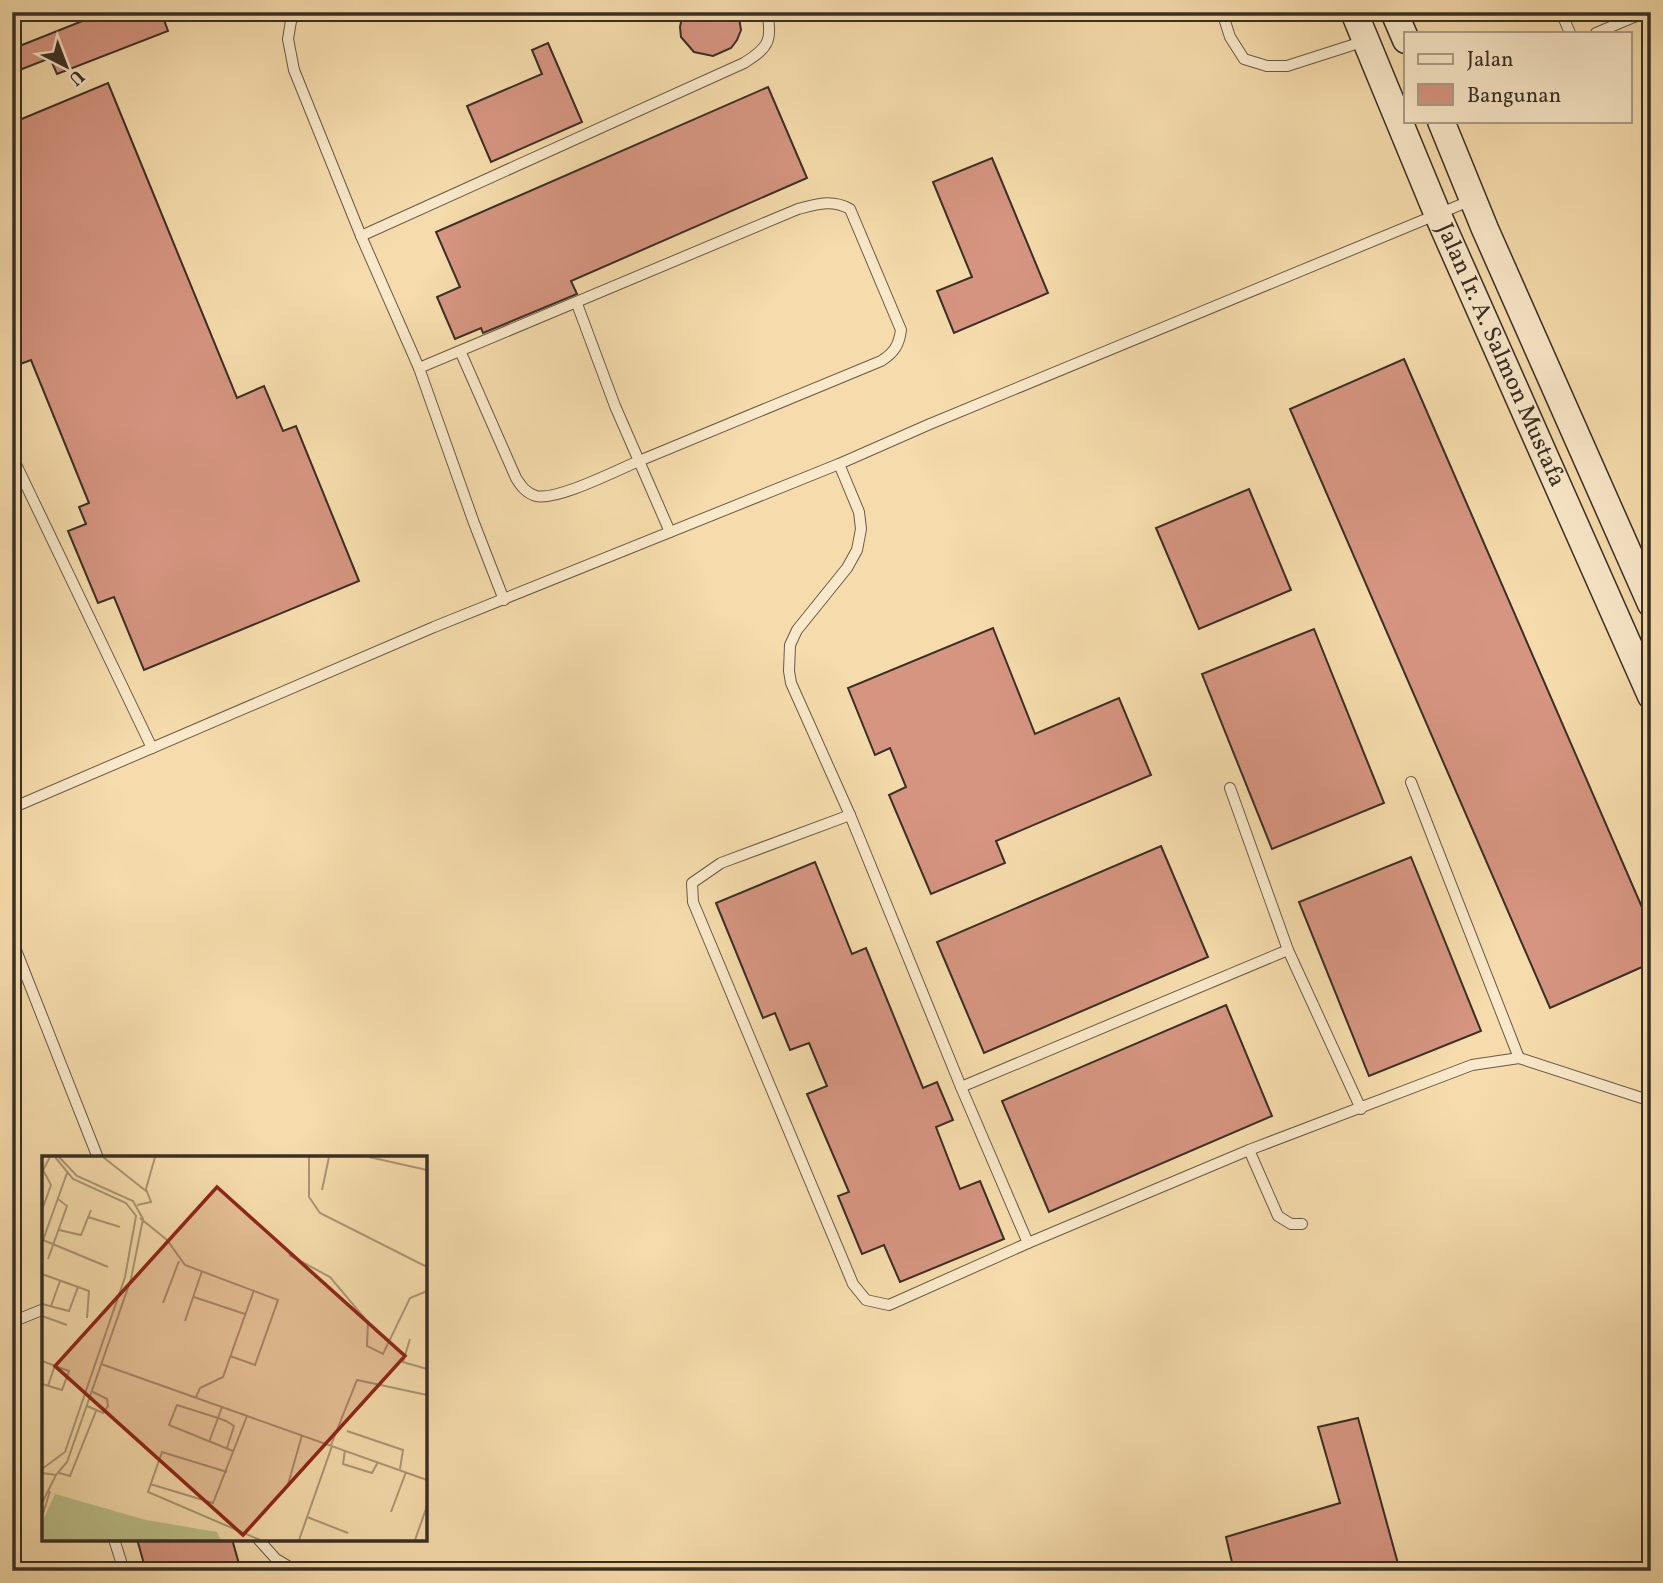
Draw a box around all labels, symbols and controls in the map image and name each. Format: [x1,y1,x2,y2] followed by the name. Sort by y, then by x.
[32,32,102,102] north arrow
[1404,32,1632,122] legend
[1467,46,1514,75] text: Jalan
[62,63,90,91] text: U
[1467,82,1561,111] text: Bangunan
[1427,218,1573,493] street label: Jalan Ir. A. Salmon Mustafa
[42,1156,427,1541] inset map

